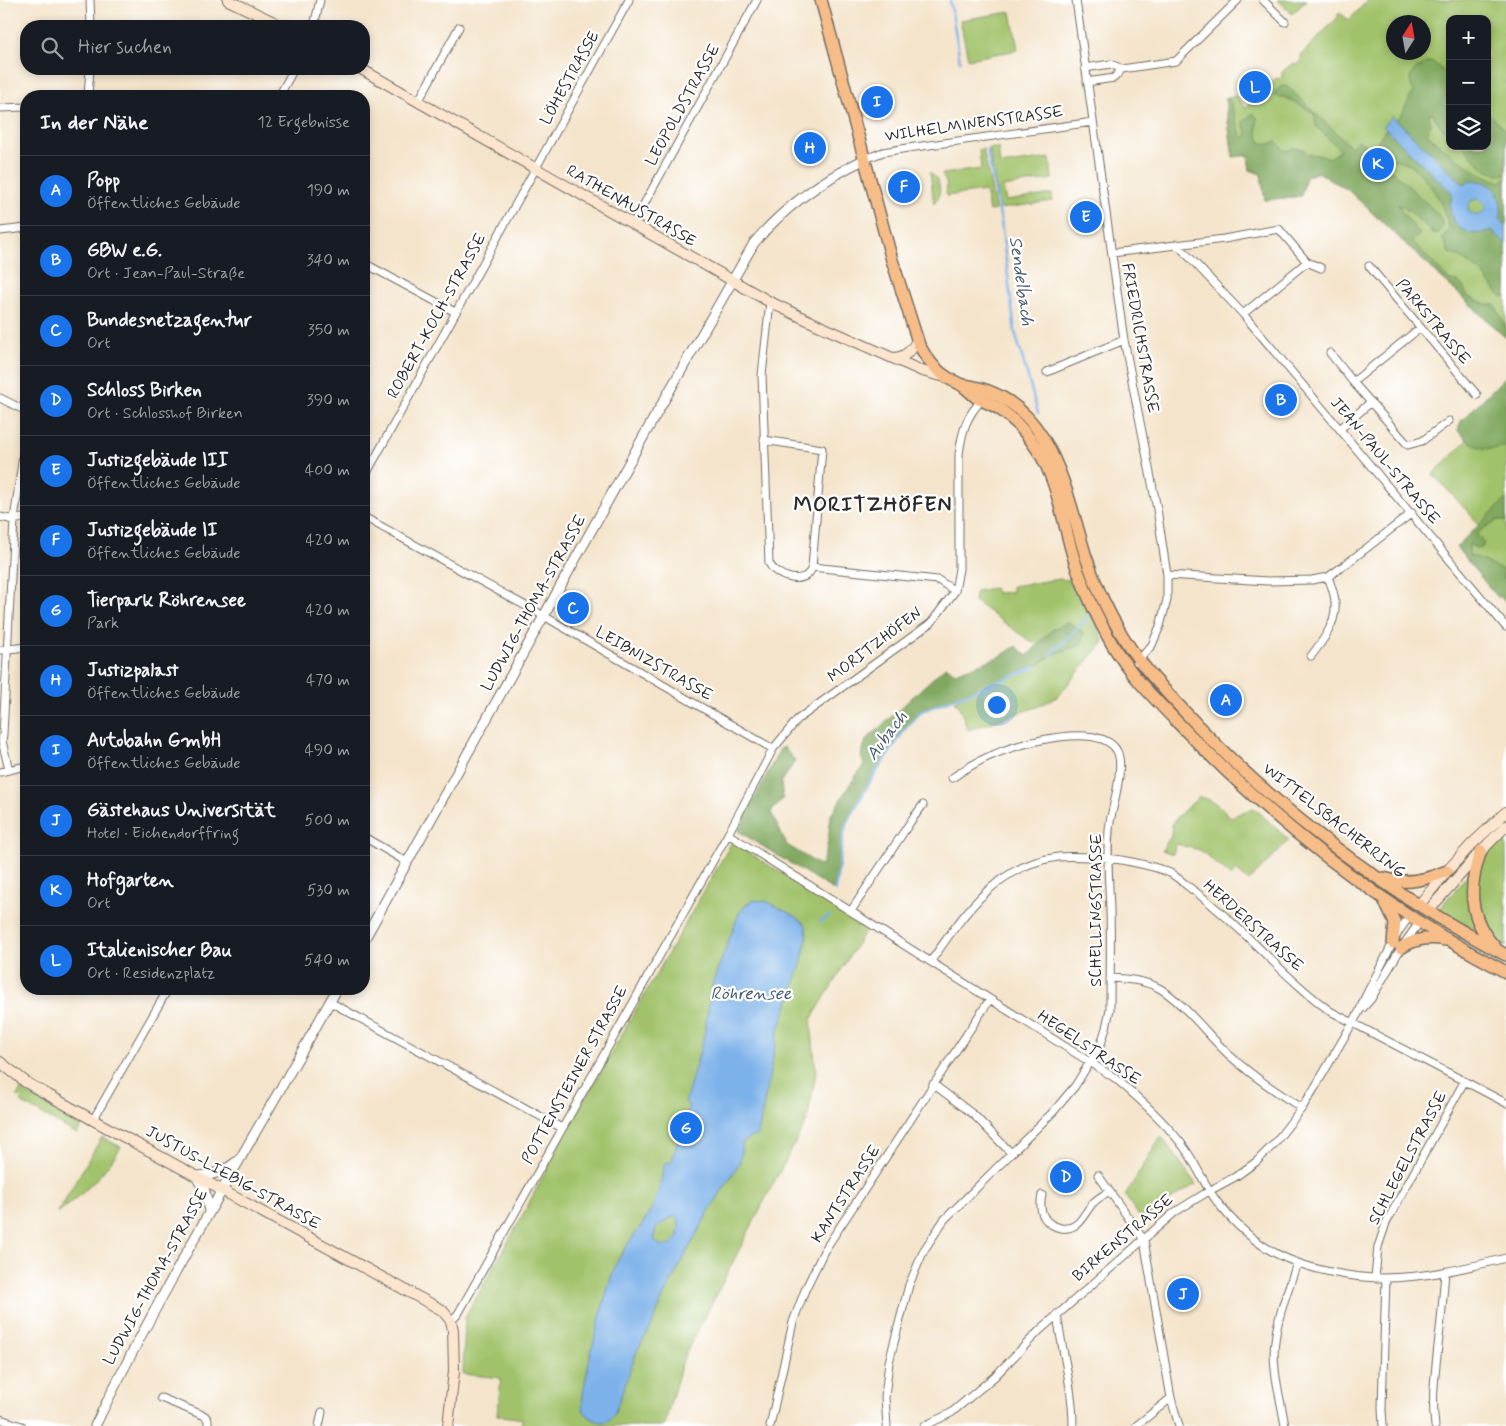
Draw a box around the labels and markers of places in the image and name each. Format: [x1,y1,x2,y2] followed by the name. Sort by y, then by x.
[1239,68,1271,106] pin: L
[861,83,893,121] pin: I
[794,129,826,167] pin: H
[1362,145,1394,183] pin: K
[888,168,920,206] pin: F
[1070,198,1102,236] pin: E
[1265,381,1297,419] pin: B
[557,589,589,627] pin: C
[1210,681,1242,719] pin: A
[670,1109,702,1147] pin: G
[1050,1158,1082,1196] pin: D
[1167,1275,1199,1313] pin: J

